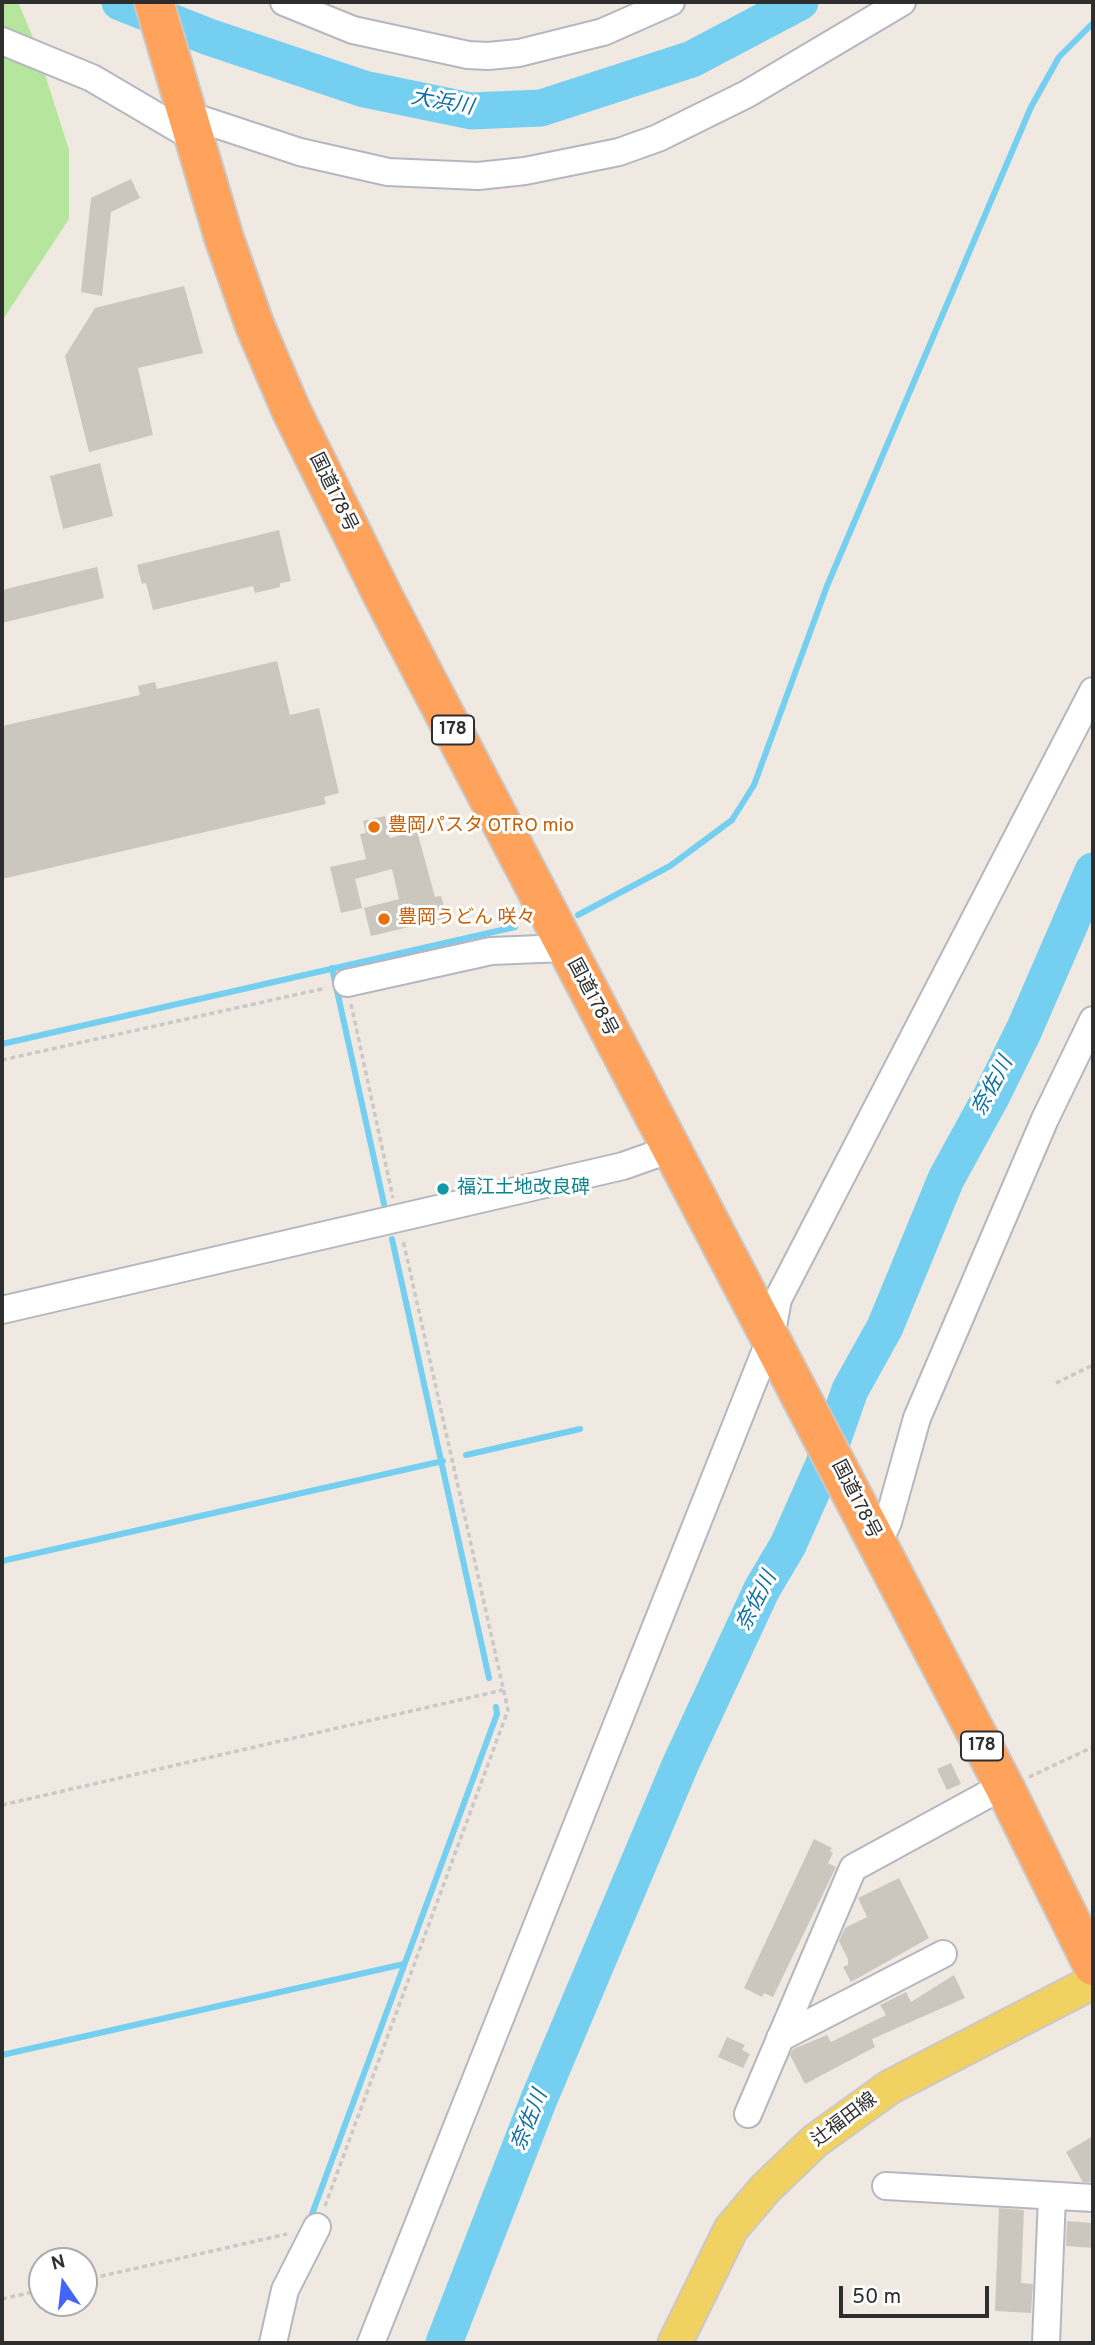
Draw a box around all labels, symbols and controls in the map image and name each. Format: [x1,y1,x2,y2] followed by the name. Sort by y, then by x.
[409,86,475,122] water label: 大浜川
[303,450,361,536] street label: 国道178号
[432,716,474,744] road number: 178
[388,816,574,838] place label: 豊岡パスタ OTRO mio
[366,819,382,835] marker: 豊岡パスタ OTRO mio
[398,908,535,930] place label: 豊岡うどん 咲々
[376,911,392,927] marker: 豊岡うどん 咲々
[561,955,621,1041] street label: 国道178号
[968,1053,1020,1121] water label: 奈佐川
[457,1178,590,1200] place label: 福江土地改良碑
[435,1181,451,1197] marker: 福江土地改良碑
[826,1457,884,1543] street label: 国道178号
[732,1568,784,1636] water label: 奈佐川
[961,1731,1003,1760] road number: 178
[508,2087,554,2155] water label: 奈佐川
[808,2089,882,2153] street label: 辻福田線
[28,2247,98,2317] north arrow
[49,2250,68,2277] text: N
[843,2272,993,2316] scale bar
[852,2284,901,2311] text: 50 m

